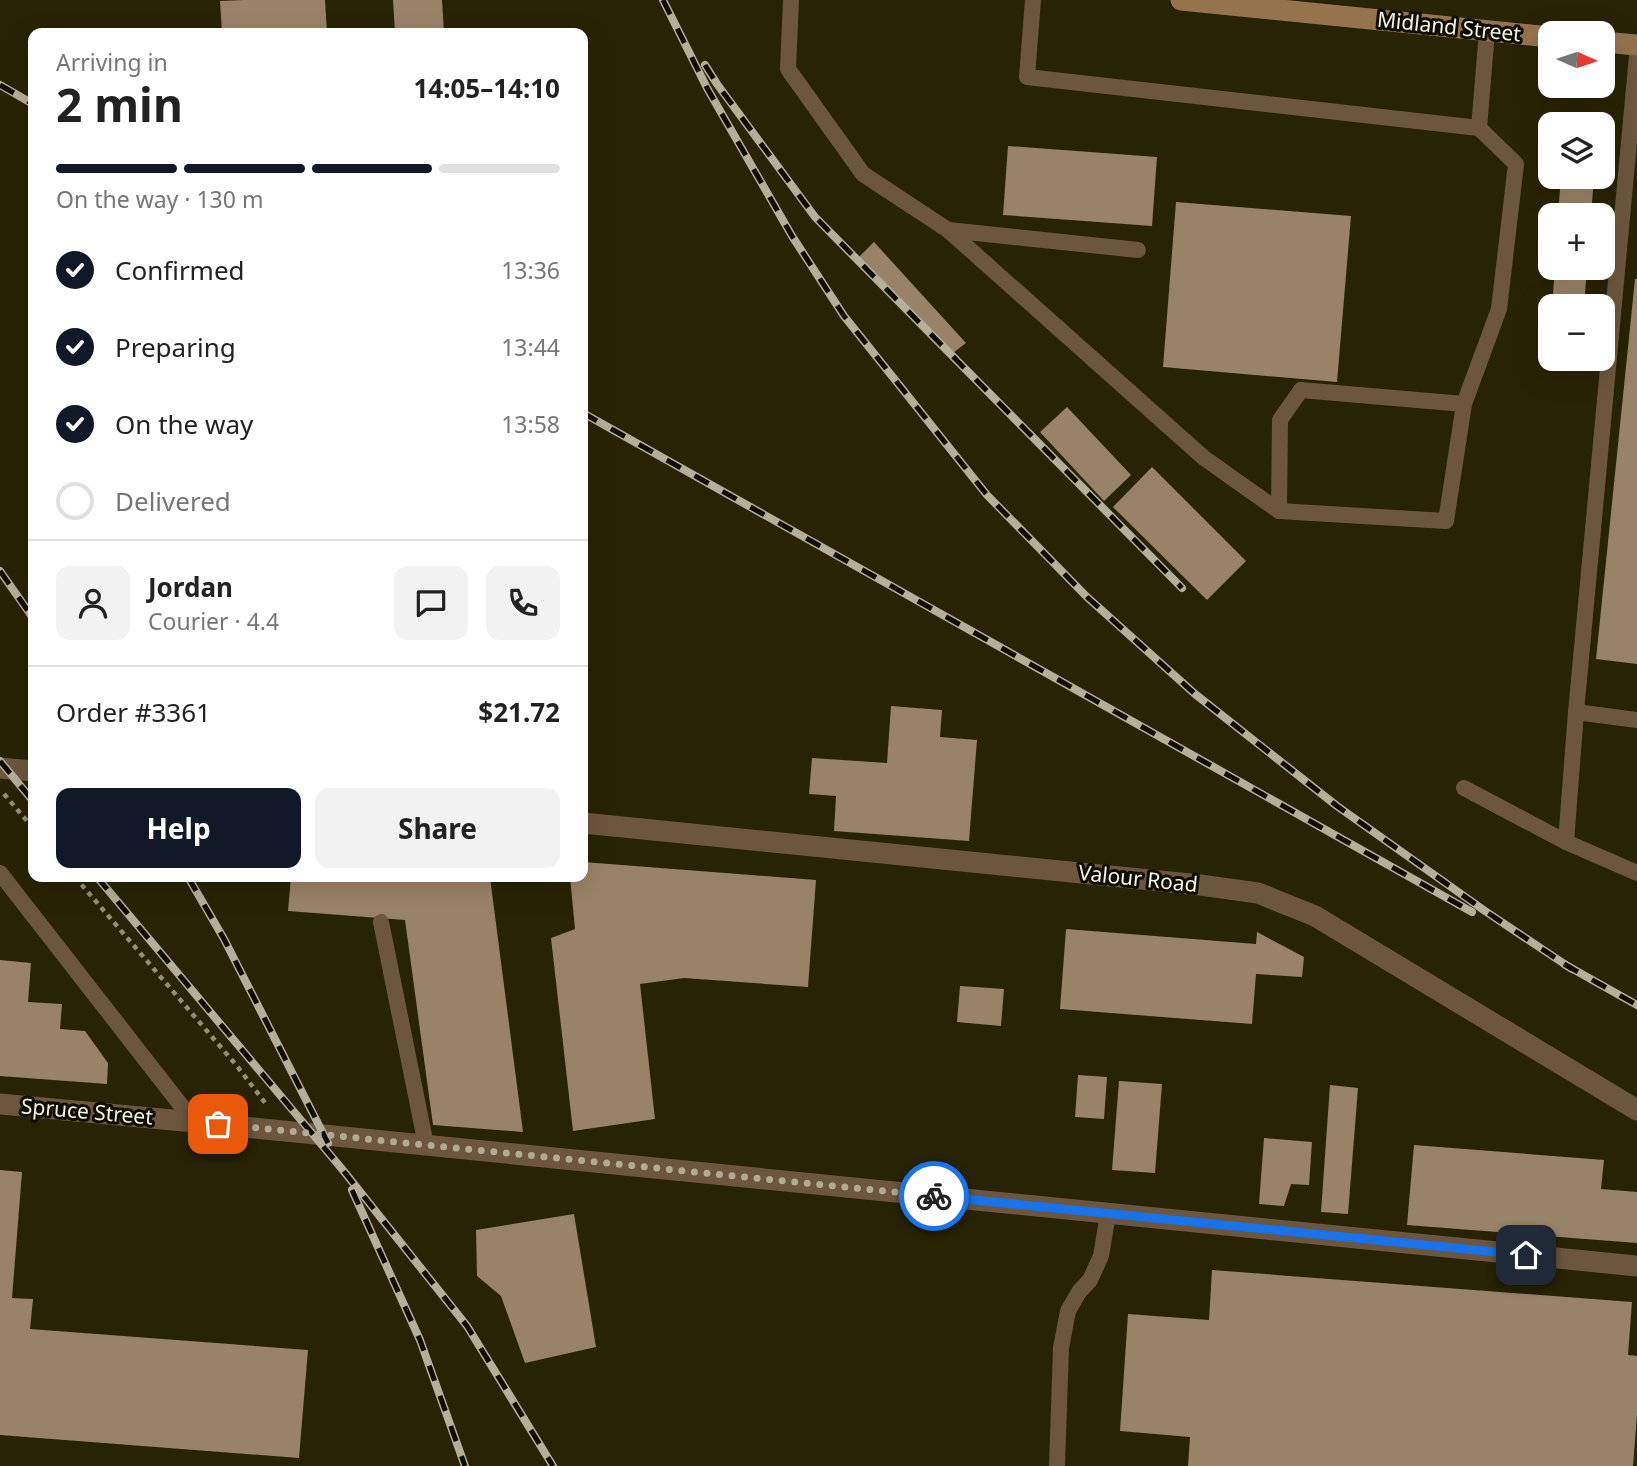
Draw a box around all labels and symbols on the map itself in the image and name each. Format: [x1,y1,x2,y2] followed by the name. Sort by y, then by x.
[1376,5,1523,48] street label: Midland Street
[1538,21,1615,98] north arrow
[1077,858,1199,898] street label: Valour Road
[20,1091,155,1131] street label: Spruce Street
[188,1094,248,1154] pin
[899,1161,969,1231] courier
[1496,1225,1556,1285] pin

